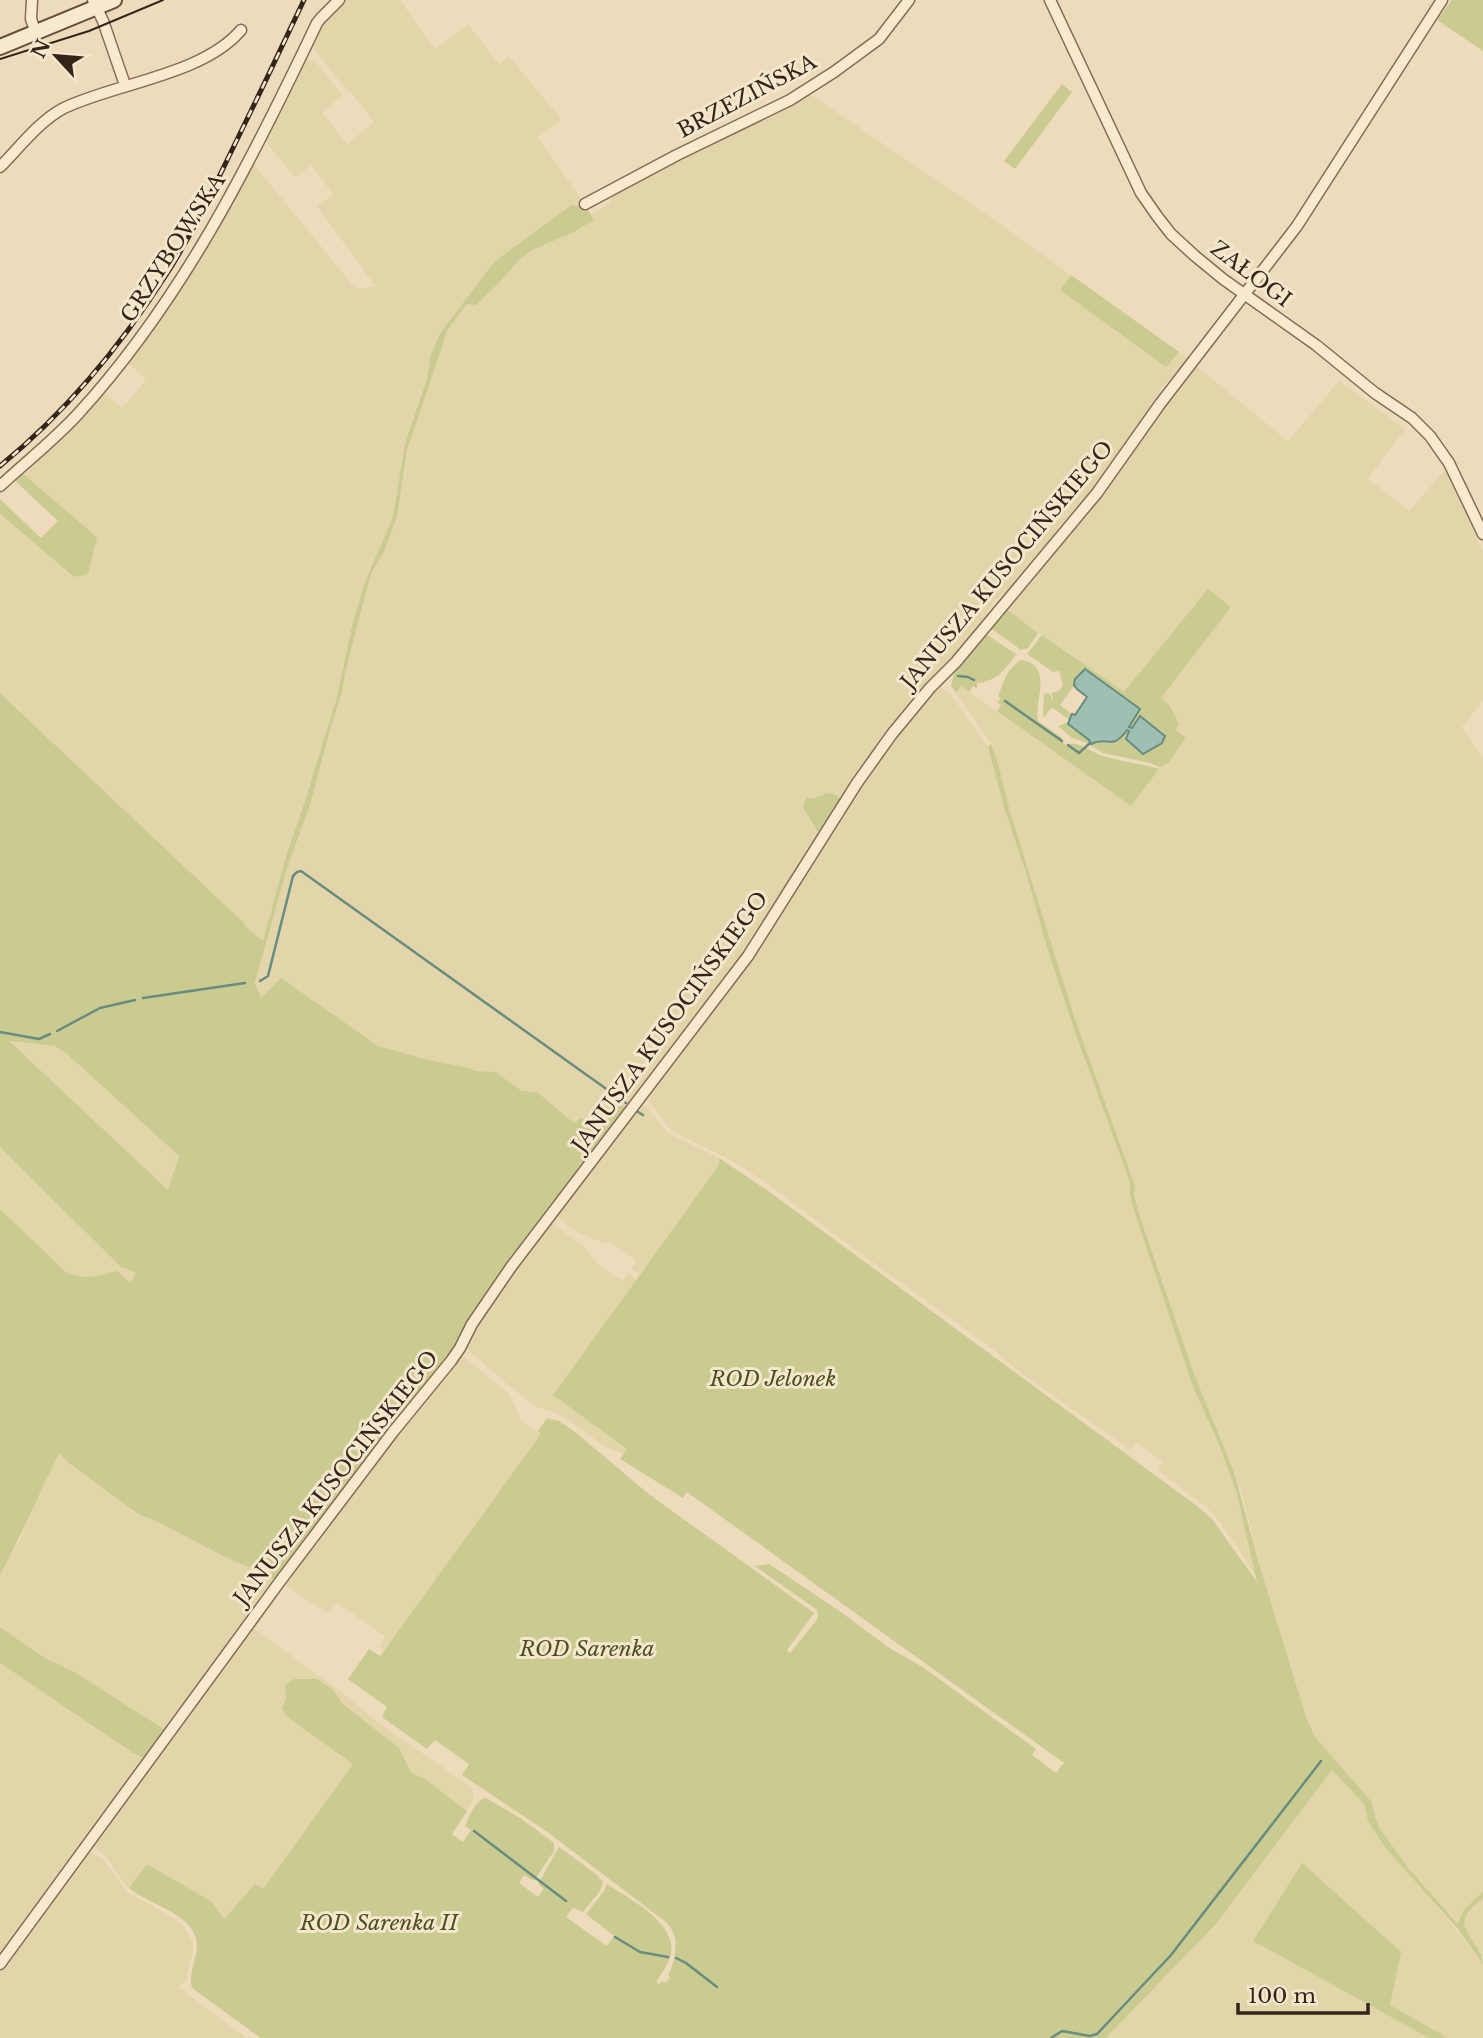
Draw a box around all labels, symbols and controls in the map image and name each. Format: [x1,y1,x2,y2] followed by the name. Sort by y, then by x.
[21,21,91,91] north arrow
[27,36,55,62] text: N
[673,48,822,144] street label: BRZEZIŃSKA
[115,168,231,327] street label: GRZYBOWSKA
[1205,235,1297,313] street label: ZAŁOGI
[893,435,1119,697] street label: JANUSZA KUSOCIŃSKIEGO
[565,886,773,1160] street label: JANUSZA KUSOCIŃSKIEGO
[227,1345,444,1613] street label: JANUSZA KUSOCIŃSKIEGO
[709,1366,836,1392] park label: ROD Jelonek
[518,1636,655,1662] park label: ROD Sarenka
[299,1910,460,1936] park label: ROD Sarenka II
[1238,1972,1368,2016] scale bar
[1248,1983,1316,2009] text: 100 m

